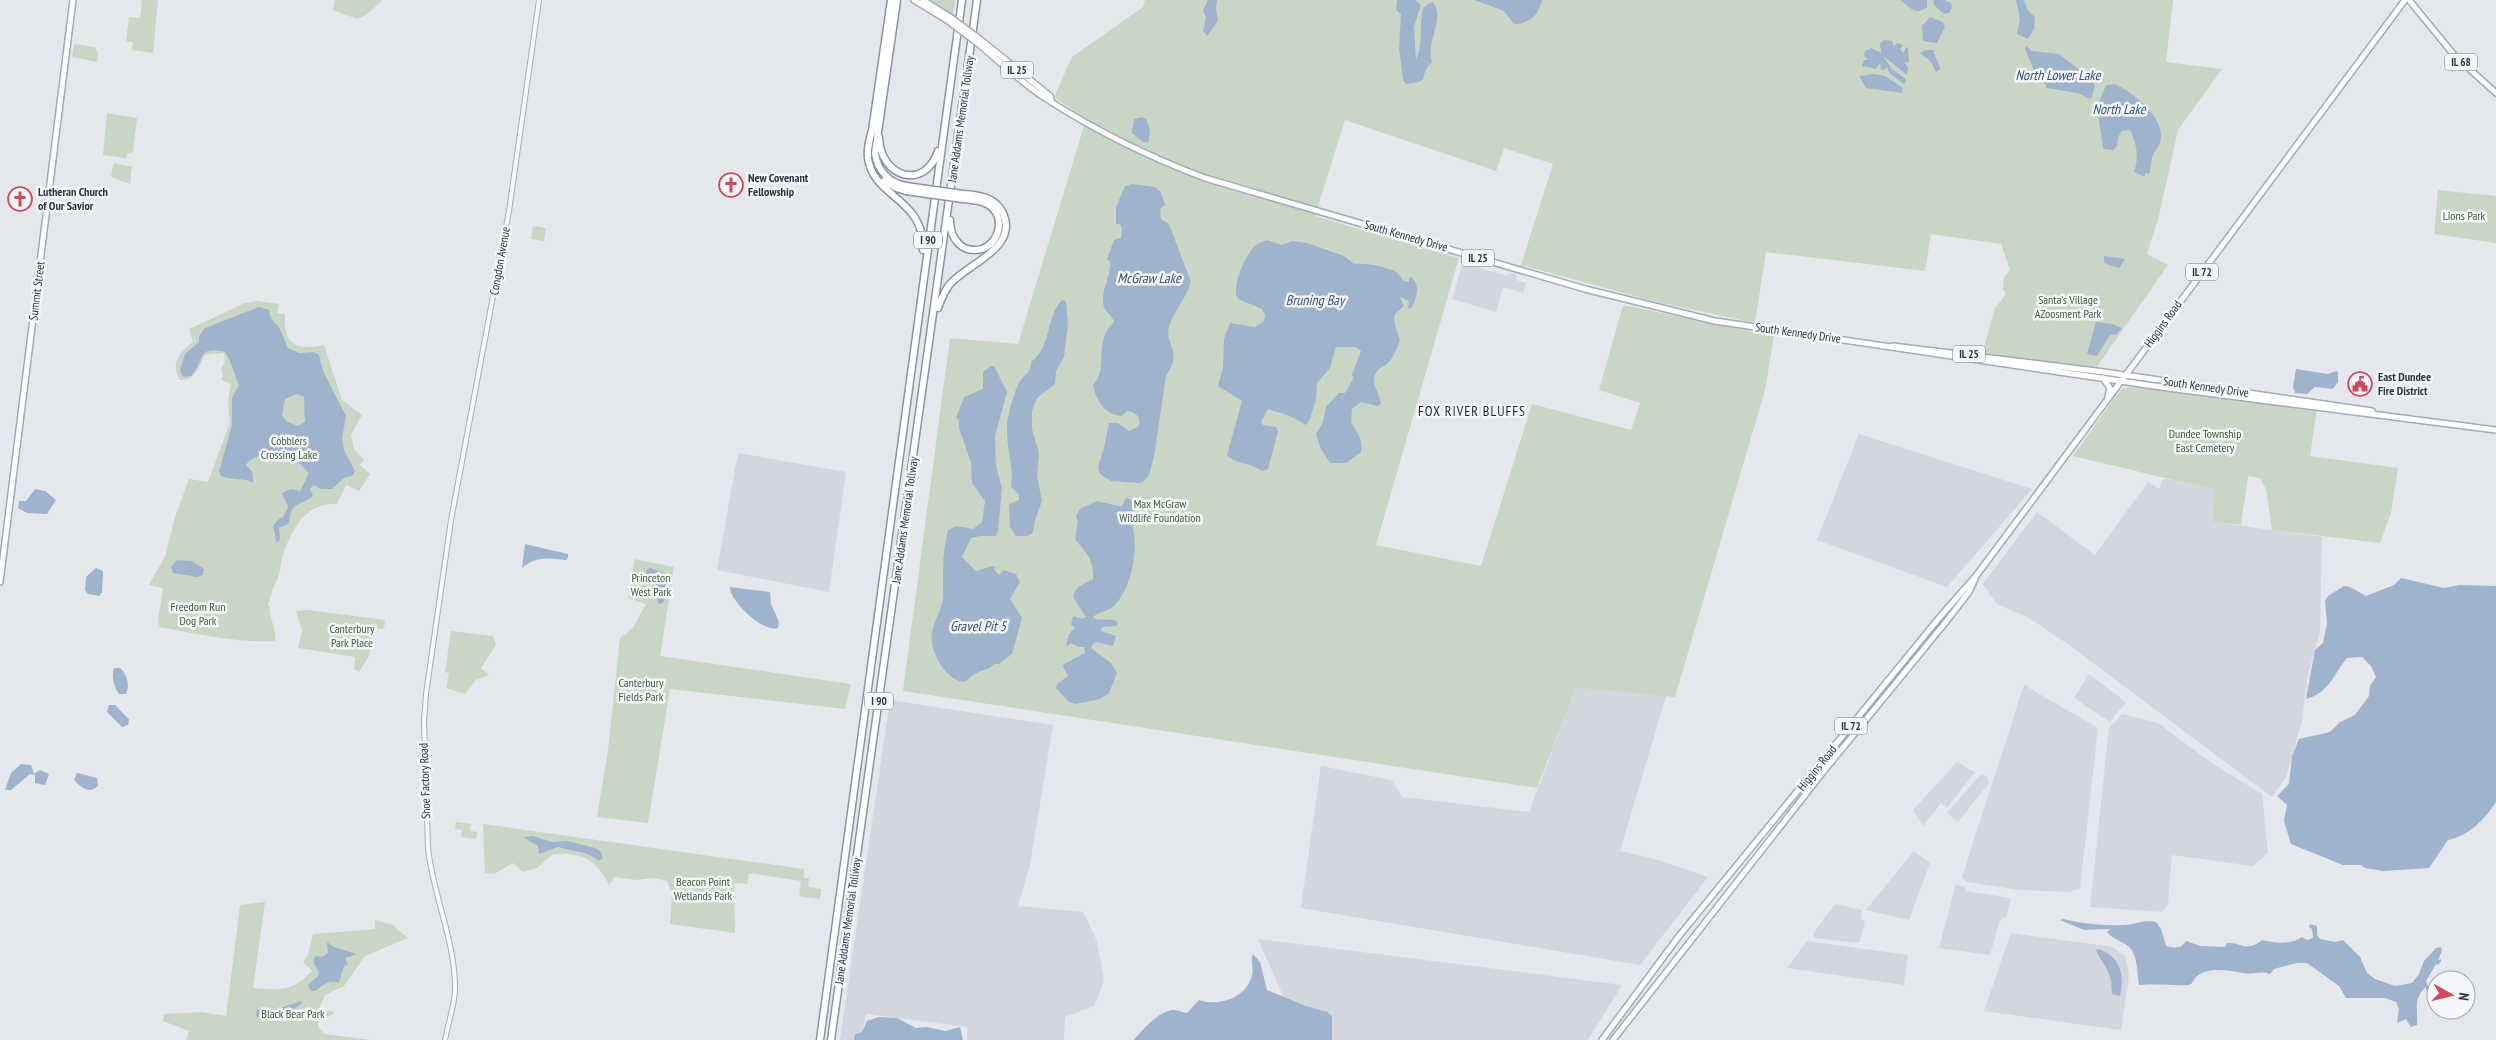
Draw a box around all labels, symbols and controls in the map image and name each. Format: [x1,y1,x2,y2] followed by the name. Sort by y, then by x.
[944,54,977,184] street label: Jane Addams Memorial Tollway
[2445,54,2477,70] road number: IL 68
[1001,62,1033,78] road number: IL 25
[2016,66,2102,84] water label: North Lower Lake
[2092,100,2147,118] water label: North Lake
[748,170,809,199] place label: New Covenant Fellowship
[718,172,744,198] church icon: New Covenant Fellowship
[38,184,108,213] place label: Lutheran Church of Our Savior
[7,186,33,212] church icon: Lutheran Church of Our Savior
[2443,208,2486,223] park label: Lions Park
[1363,216,1450,255] street label: South Kennedy Drive
[486,226,513,296] street label: Congdon Avenue
[914,232,942,248] road number: I 90
[1462,250,1494,266] road number: IL 25
[25,260,48,321] street label: Summit Street
[2186,264,2218,280] road number: IL 72
[1117,269,1182,287] water label: McGraw Lake
[1286,291,1346,309] water label: Bruning Bay
[2035,292,2102,321] park label: Santa's Village AZoosment Park
[2141,297,2185,350] street label: Higgins Road
[1754,319,1842,346] street label: South Kennedy Drive
[1953,346,1985,362] road number: IL 25
[2378,369,2431,398] place label: East Dundee Fire District
[2347,371,2373,397] public building icon: East Dundee Fire District
[2162,373,2250,400] street label: South Kennedy Drive
[1418,402,1526,420] district label: FOX RIVER BLUFFS
[2169,426,2241,455] park label: Dundee Township East Cemetery
[261,433,317,462] park label: Cobblers Crossing Lake
[888,455,921,585] street label: Jane Addams Memorial Tollway
[1119,496,1201,525] park label: Max McGraw Wildlife Foundation
[631,570,672,599] park label: Princeton West Park
[170,599,226,628] park label: Freedom Run Dog Park
[950,617,1008,635] water label: Gravel Pit 5
[329,621,375,650] park label: Canterbury Park Place
[618,675,664,704] park label: Canterbury Fields Park
[865,692,893,709] road number: I 90
[1835,718,1867,734] road number: IL 72
[1794,742,1840,794] street label: Higgins Road
[416,743,433,819] street label: Shoe Factory Road
[831,856,864,986] street label: Jane Addams Memorial Tollway
[674,874,733,903] park label: Beacon Point Wetlands Park
[2426,970,2476,1020] north arrow
[2454,992,2473,1002] text: N
[261,1006,325,1021] park label: Black Bear Park

